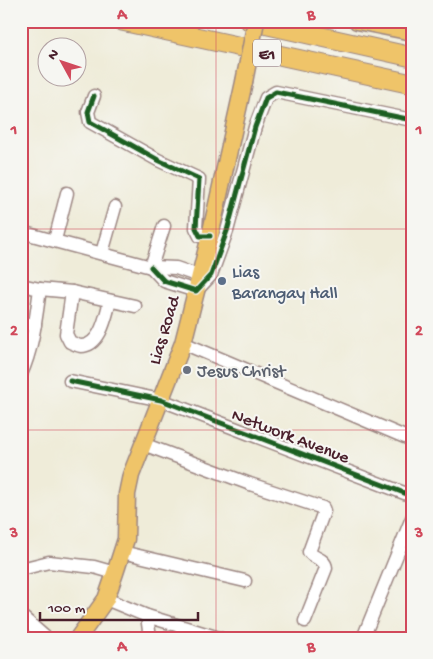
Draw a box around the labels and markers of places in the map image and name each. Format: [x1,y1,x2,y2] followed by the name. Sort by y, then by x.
[231,263,338,305] place label: Lias Barangay Hall
[216,275,228,287] marker: Lias Barangay Hall
[197,362,287,383] place label: Jesus Christ
[181,364,193,376] marker: Jesus Christ

